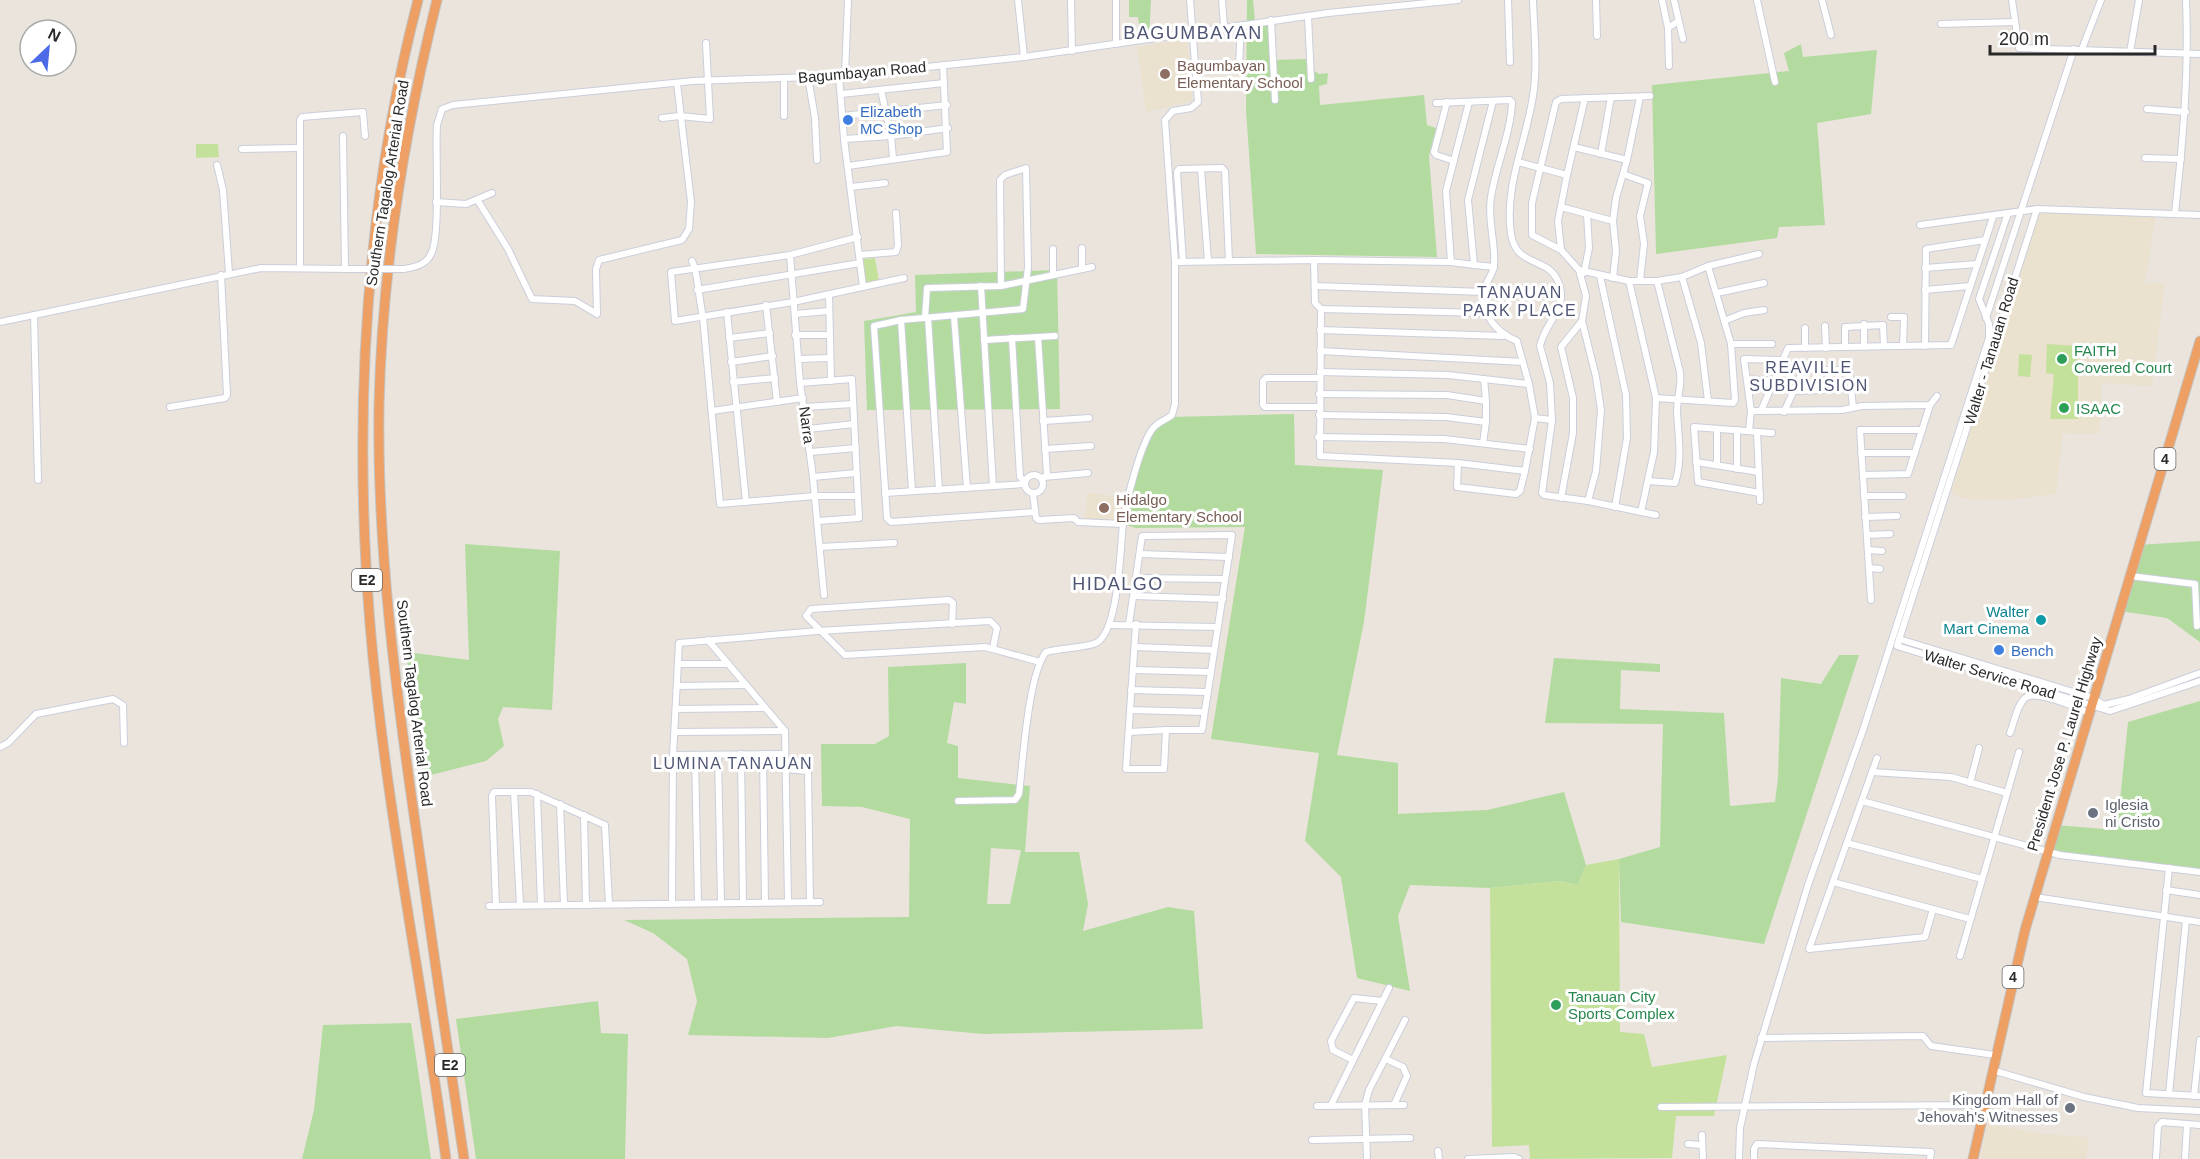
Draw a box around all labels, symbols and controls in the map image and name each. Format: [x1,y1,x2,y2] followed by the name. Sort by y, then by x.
[18,18,78,78] north arrow
[1990,18,2155,56] scale bar
[1123,23,1263,43] district label: BAGUMBAYAN
[45,25,63,45] text: N
[1999,29,2049,49] text: 200 m
[1177,57,1303,91] place label: Bagumbayan Elementary School
[797,58,927,86] street label: Bagumbayan Road
[1158,67,1172,81] marker: Bagumbayan Elementary School
[362,79,412,287] street label: Southern Tagalog Arterial Road
[860,103,923,137] place label: Elizabeth MC Shop
[841,113,855,127] marker: Elizabeth MC Shop
[1960,275,2022,427] street label: Walter - Tanauan Road
[1463,284,1577,319] district label: TANAUAN PARK PLACE
[2074,342,2172,376] place label: FAITH Covered Court
[2055,352,2069,366] marker: FAITH Covered Court
[1749,359,1869,394] district label: REAVILLE SUBDIVISION
[2076,400,2121,417] place label: ISAAC
[2057,401,2071,415] marker: ISAAC
[796,405,818,445] street label: Narra
[2154,448,2176,470] road number: 4
[1116,491,1242,525] place label: Hidalgo Elementary School
[1097,501,1111,515] marker: Hidalgo Elementary School
[352,569,382,591] road number: E2
[1072,574,1164,594] district label: HIDALGO
[394,599,436,807] street label: Southern Tagalog Arterial Road
[1943,603,2030,637] place label: Walter Mart Cinema
[2034,613,2048,627] marker: Walter Mart Cinema
[2023,634,2105,853] street label: President Jose P. Laurel Highway
[2011,642,2054,659] place label: Bench
[1992,643,2006,657] marker: Bench
[1922,646,2058,702] street label: Walter Service Road
[653,755,813,772] district label: LUMINA TANAUAN
[2105,796,2160,830] place label: Iglesia ni Cristo
[2086,806,2100,820] marker: Iglesia ni Cristo
[2002,966,2024,988] road number: 4
[1568,988,1675,1022] place label: Tanauan City Sports Complex
[1549,998,1563,1012] marker: Tanauan City Sports Complex
[435,1054,465,1076] road number: E2
[1918,1091,2059,1125] place label: Kingdom Hall of Jehovah's Witnesses
[2063,1101,2077,1115] marker: Kingdom Hall of Jehovah's Witnesses

